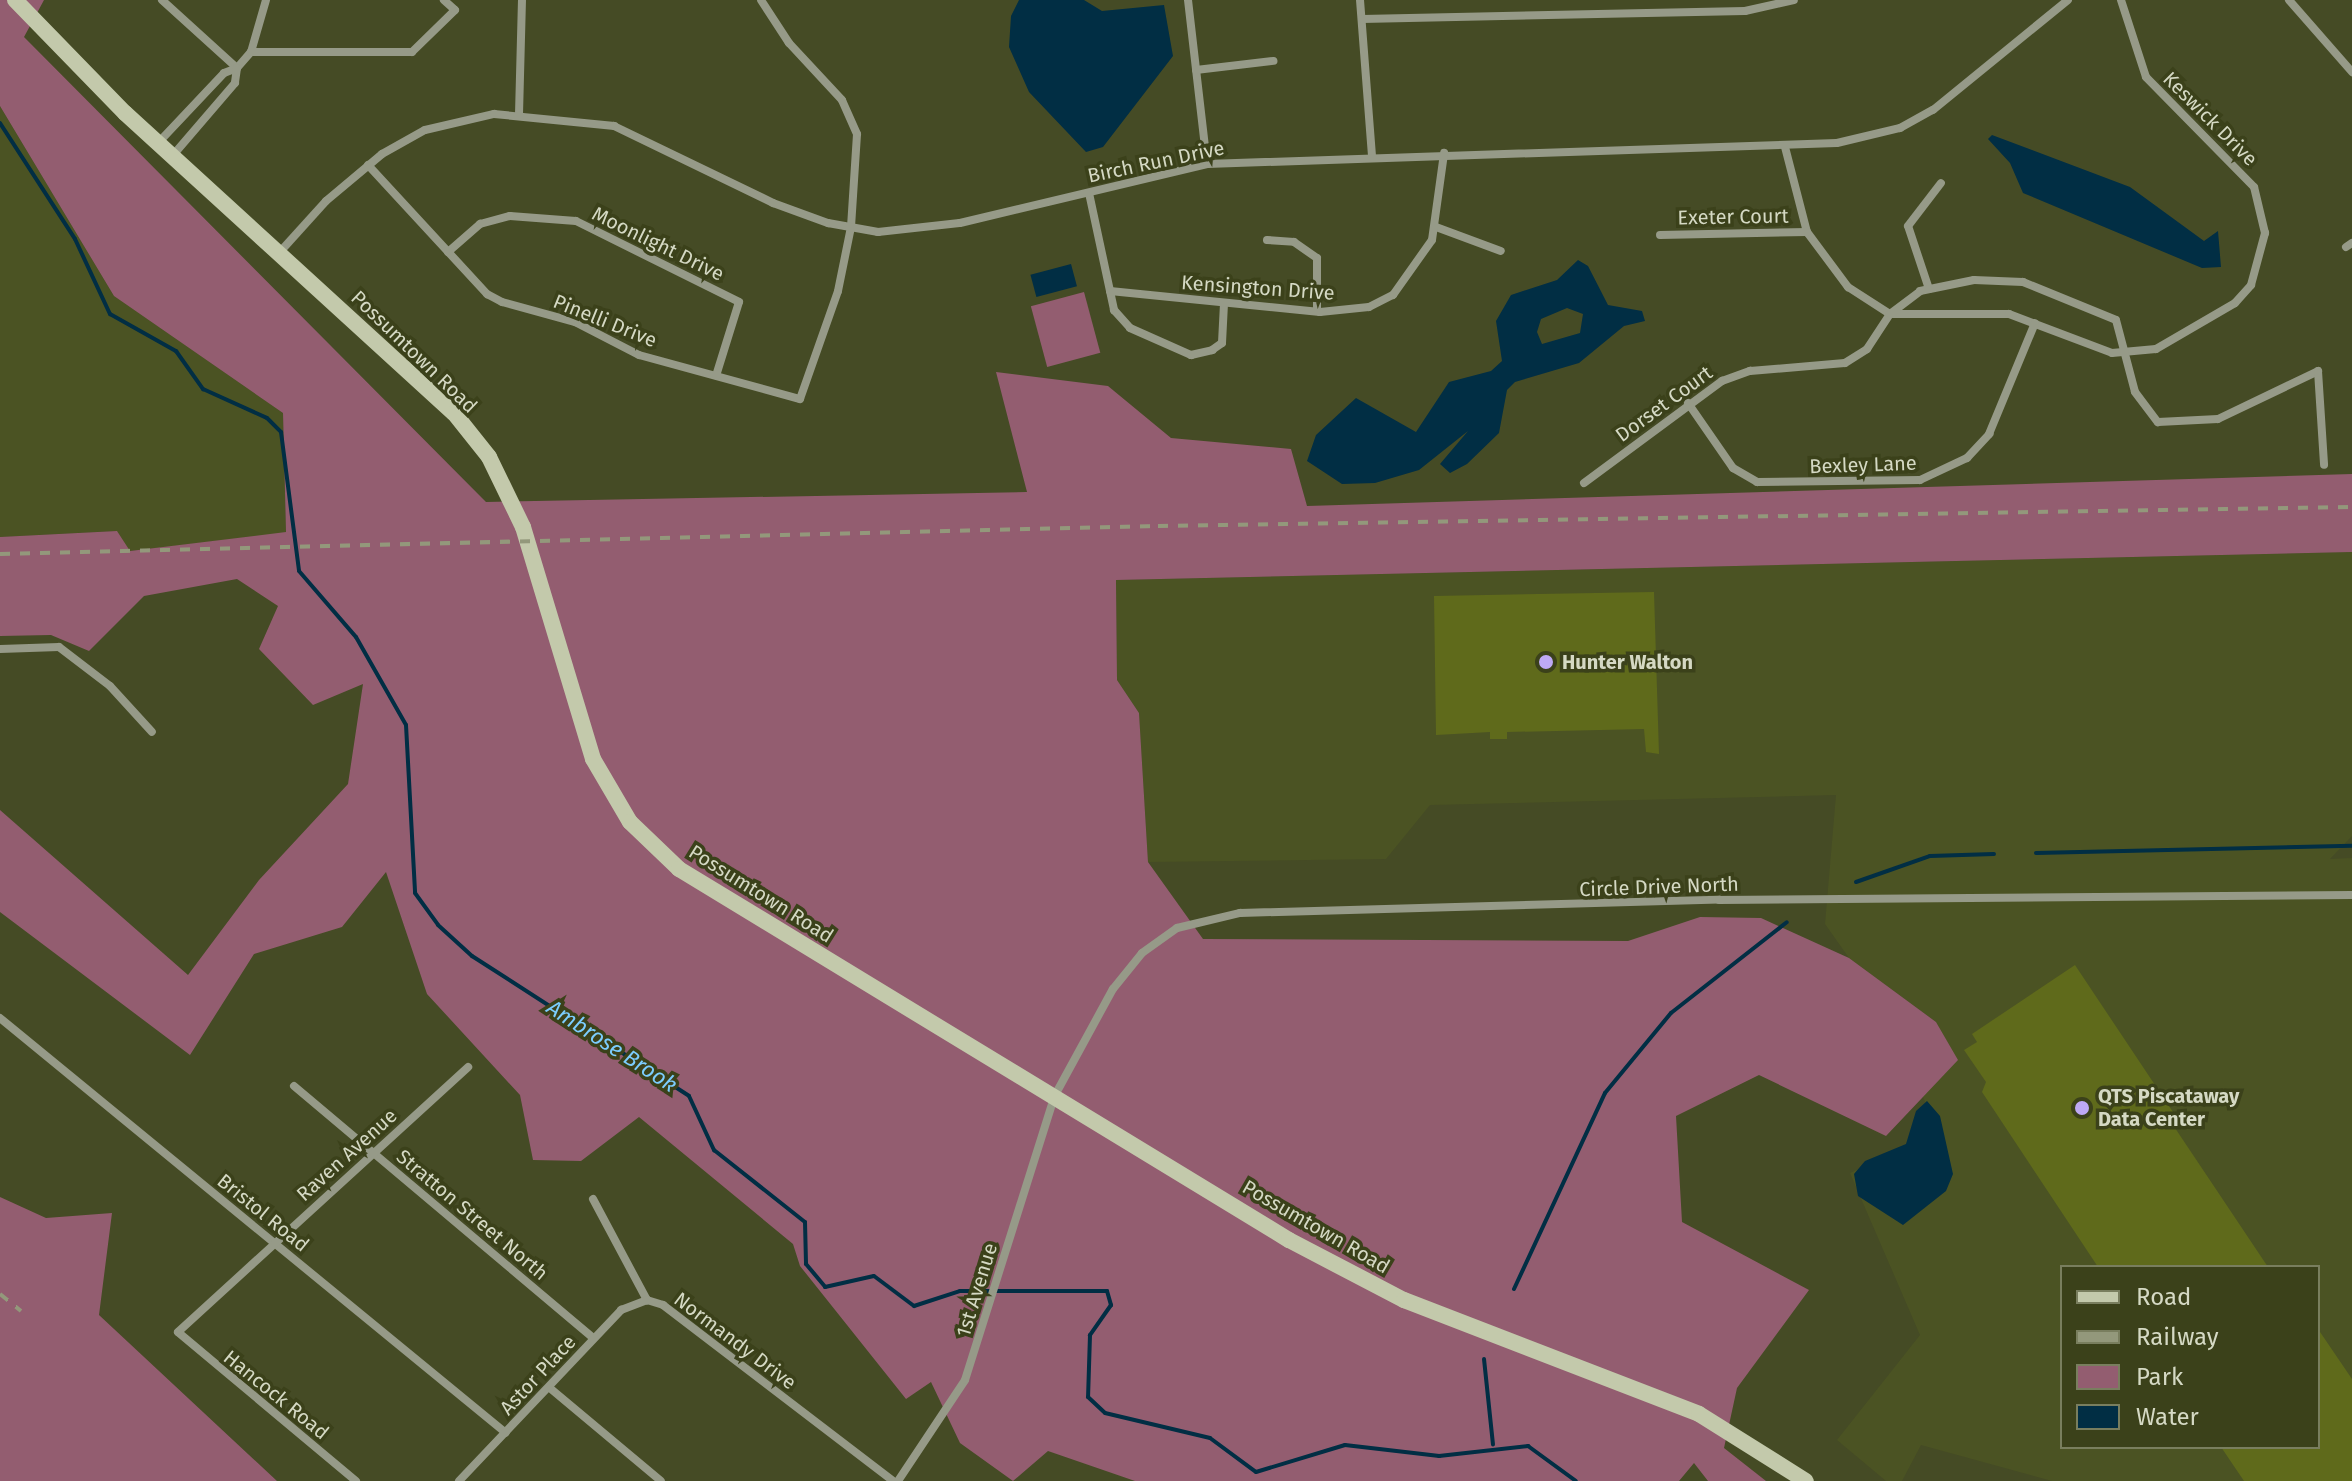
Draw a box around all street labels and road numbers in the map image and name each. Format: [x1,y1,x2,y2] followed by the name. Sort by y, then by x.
[2158,67,2262,171] street label: Keswick Drive
[1085,136,1227,188] street label: Birch Run Drive
[588,202,728,286] street label: Moonlight Drive
[1677,204,1789,230] street label: Exeter Court
[1180,271,1336,305] street label: Kensington Drive
[346,286,482,418] street label: Possumtown Road
[550,289,660,353] street label: Pinelli Drive
[1611,361,1717,447] street label: Dorset Court
[1809,451,1917,479] street label: Bexley Lane
[684,840,838,948] street label: Possumtown Road
[1579,872,1739,902] street label: Circle Drive North
[292,1104,402,1206] street label: Raven Avenue
[391,1145,553,1285] street label: Stratton Street North
[212,1169,314,1257] street label: Bristol Road
[1238,1175,1394,1279] street label: Possumtown Road
[951,1240,1003,1340] street label: 1st Avenue
[669,1287,801,1395] street label: Normandy Drive
[495,1330,581,1420] street label: Astor Place
[219,1345,333,1445] street label: Hancock Road

